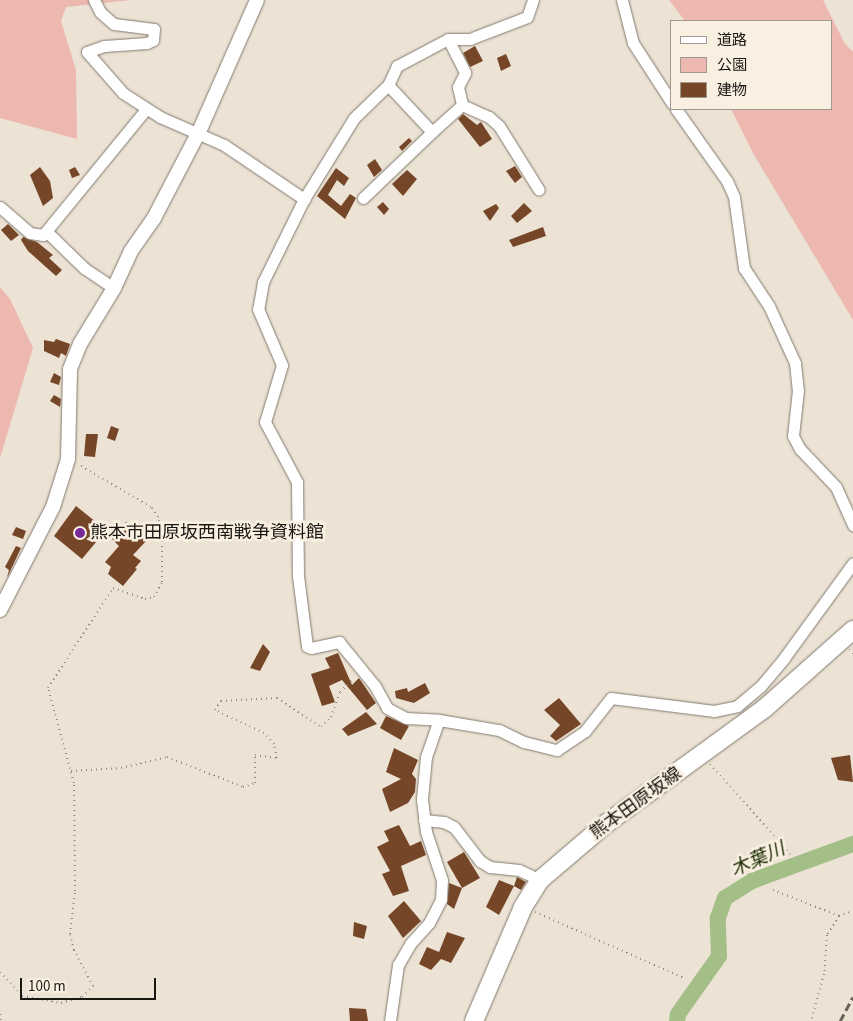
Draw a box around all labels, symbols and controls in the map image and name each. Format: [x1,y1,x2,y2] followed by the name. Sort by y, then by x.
[670,20,833,110] legend
[717,30,747,51] text: 道路
[717,55,747,76] text: 公園
[717,80,747,101] text: 建物
[90,522,324,544] place label: 熊本市田原坂西南戦争資料館
[74,527,86,539] marker: 熊本市田原坂西南戦争資料館
[586,764,686,844] street label: 熊本田原坂線
[727,838,789,882] water label: 木葉川
[22,968,159,1000] scale bar
[28,976,66,997] text: 100 m

